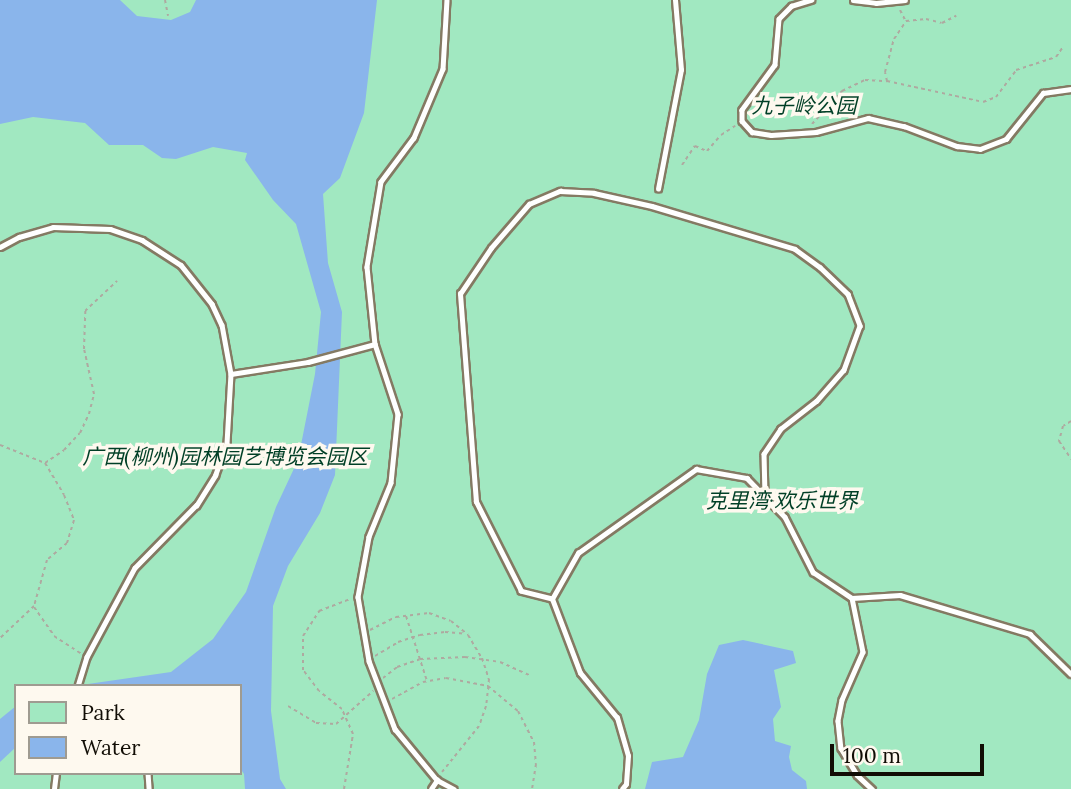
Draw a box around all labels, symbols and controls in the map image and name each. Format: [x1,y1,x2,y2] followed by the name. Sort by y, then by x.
[752,93,856,119] park label: 九子岭公园
[82,444,368,470] park label: 广西(柳州)园林园艺博览会园区
[706,488,858,514] park label: 克里湾·欢乐世界
[14,684,242,775] legend
[81,699,125,726] text: Park
[833,730,987,774] scale bar
[81,734,140,761] text: Water
[843,742,901,769] text: 100 m

